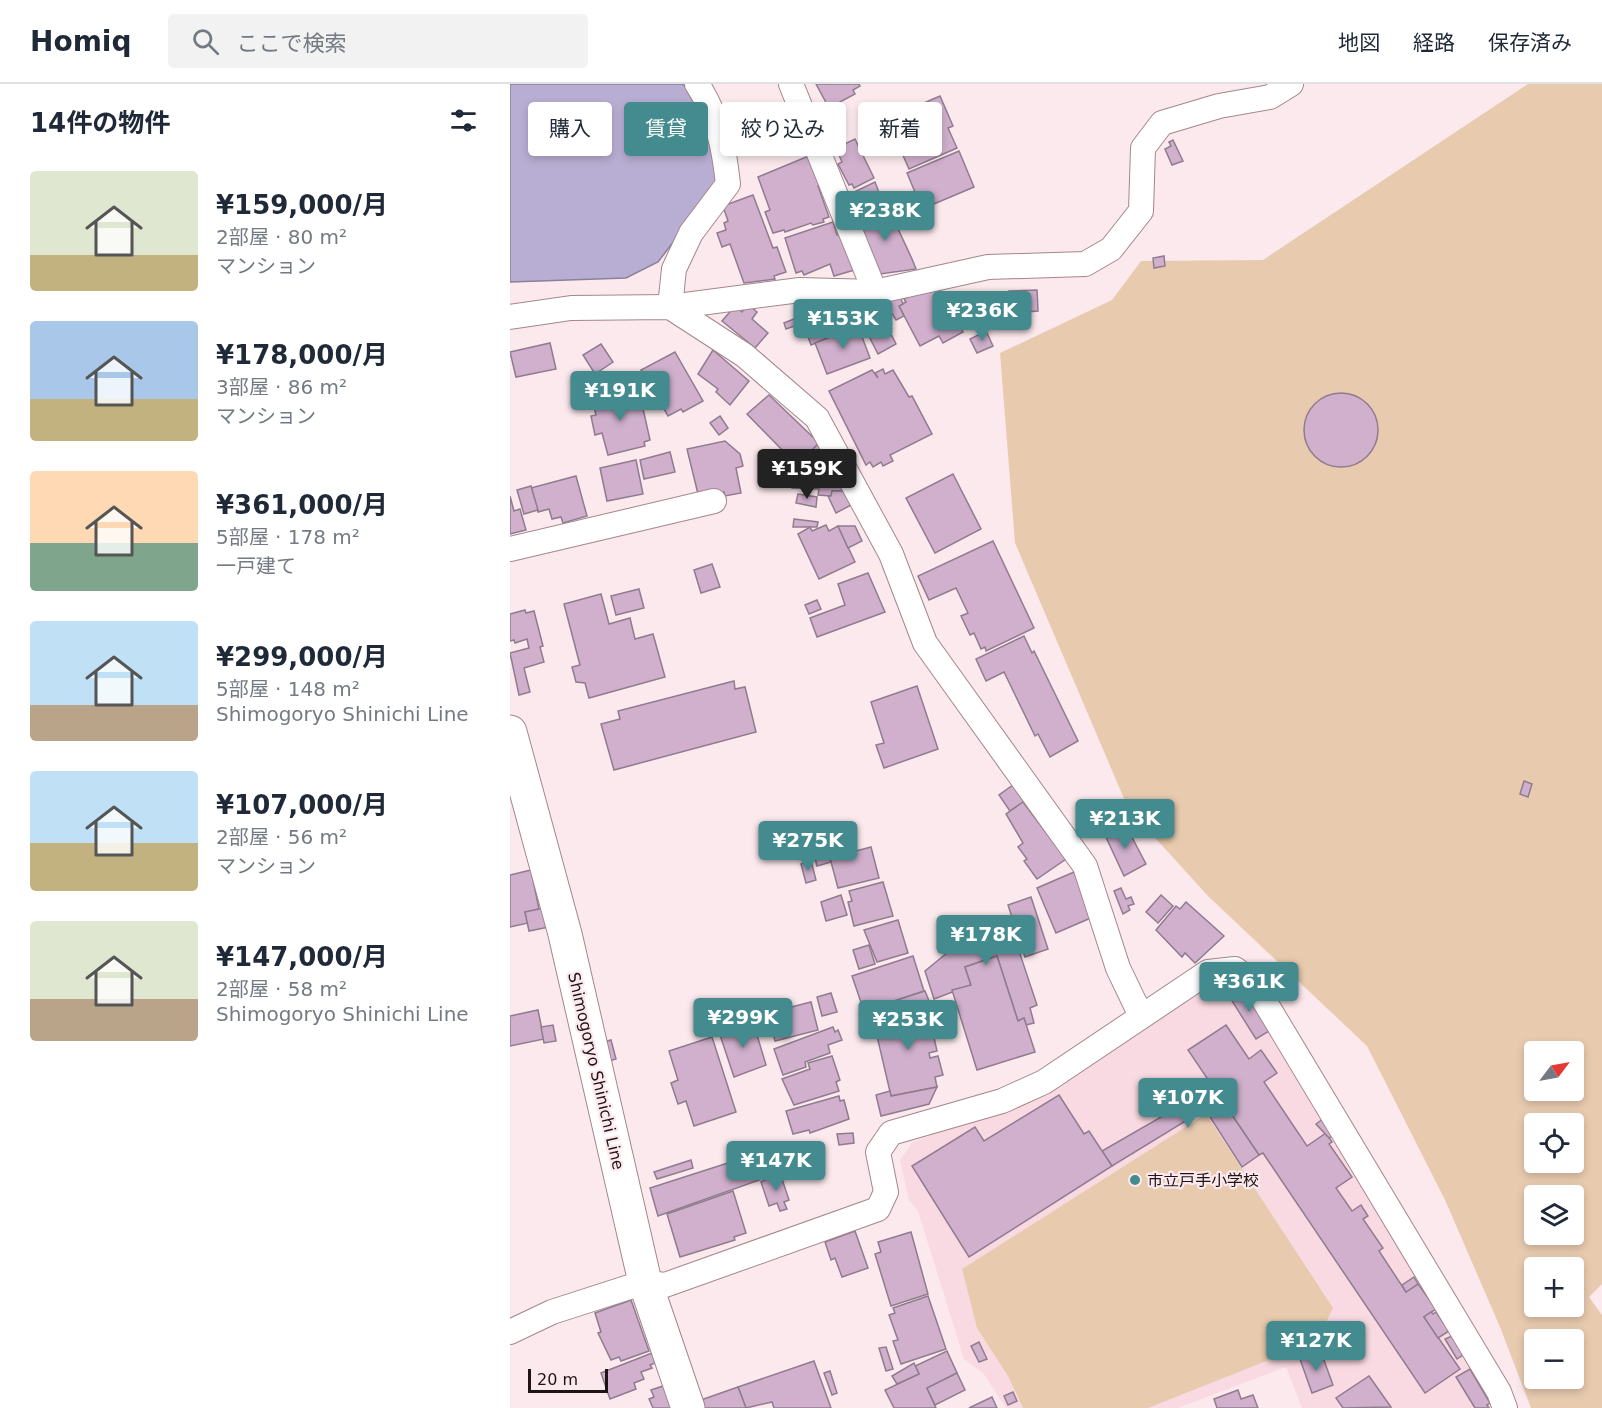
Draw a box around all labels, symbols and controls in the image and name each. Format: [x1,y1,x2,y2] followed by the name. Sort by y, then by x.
[168,14,588,68] search box
[30,25,132,58] text: Homiq
[189,25,222,58] icon: search
[237,31,347,56] text: ここで検索
[1338,31,1380,55] text: 地図
[1413,31,1455,55] text: 経路
[1488,31,1572,55] text: 保存済み
[528,102,612,156] chip: 購入
[624,102,708,156] chip: 賃貸
[720,102,846,156] chip: 絞り込み
[858,102,942,156] chip: 新着
[447,104,480,137] icon: filters
[30,108,170,138] text: 14件の物件
[216,190,388,220] text: ¥159,000/月
[843,191,927,242] pin: ¥238K
[78,195,150,267] icon: home
[849,198,921,222] text: ¥238K
[216,225,347,249] text: 2部屋 · 80 m²
[216,254,316,278] text: マンション
[940,291,1024,342] pin: ¥236K
[946,298,1018,322] text: ¥236K
[801,299,885,350] pin: ¥153K
[807,306,879,330] text: ¥153K
[216,340,388,370] text: ¥178,000/月
[78,345,150,417] icon: home
[578,371,662,422] pin: ¥191K
[216,375,347,399] text: 3部屋 · 86 m²
[584,378,656,402] text: ¥191K
[216,404,316,428] text: マンション
[765,449,849,500] pin: ¥159K
[771,456,843,480] text: ¥159K
[216,490,388,520] text: ¥361,000/月
[78,495,150,567] icon: home
[216,525,360,549] text: 5部屋 · 178 m²
[216,554,296,578] text: 一戸建て
[216,642,388,672] text: ¥299,000/月
[78,645,150,717] icon: home
[216,677,360,701] text: 5部屋 · 148 m²
[216,702,469,726] text: Shimogoryo Shinichi Line
[216,790,388,820] text: ¥107,000/月
[78,795,150,867] icon: home
[1083,799,1167,850] pin: ¥213K
[1089,806,1161,830] text: ¥213K
[766,821,850,872] pin: ¥275K
[216,825,347,849] text: 2部屋 · 56 m²
[772,828,844,852] text: ¥275K
[216,854,316,878] text: マンション
[944,915,1028,966] pin: ¥178K
[950,922,1022,946] text: ¥178K
[216,942,388,972] text: ¥147,000/月
[78,945,150,1017] icon: home
[1207,962,1291,1013] pin: ¥361K
[1213,969,1285,993] text: ¥361K
[564,970,628,1172] street label: Shimogoryo Shinichi Line
[216,977,347,1001] text: 2部屋 · 58 m²
[701,998,785,1049] pin: ¥299K
[866,1000,950,1051] pin: ¥253K
[216,1002,469,1026] text: Shimogoryo Shinichi Line
[707,1005,779,1029] text: ¥299K
[872,1007,944,1031] text: ¥253K
[1524,1041,1584,1101] north arrow
[1524,1041,1584,1389] map controls
[1146,1078,1230,1129] pin: ¥107K
[1152,1085,1224,1109] text: ¥107K
[1524,1113,1584,1173] button: locate
[734,1141,818,1192] pin: ¥147K
[740,1148,812,1172] text: ¥147K
[1147,1171,1259,1190] place label: 市立戸手小学校
[1128,1173,1142,1187] marker: 市立戸手小学校
[1524,1185,1584,1245] button: layers
[1524,1257,1584,1317] button: +
[1274,1321,1358,1372] pin: ¥127K
[1280,1328,1352,1352] text: ¥127K
[1524,1329,1584,1389] button: −
[528,1366,608,1394] scale bar
[537,1370,578,1389] text: 20 m

